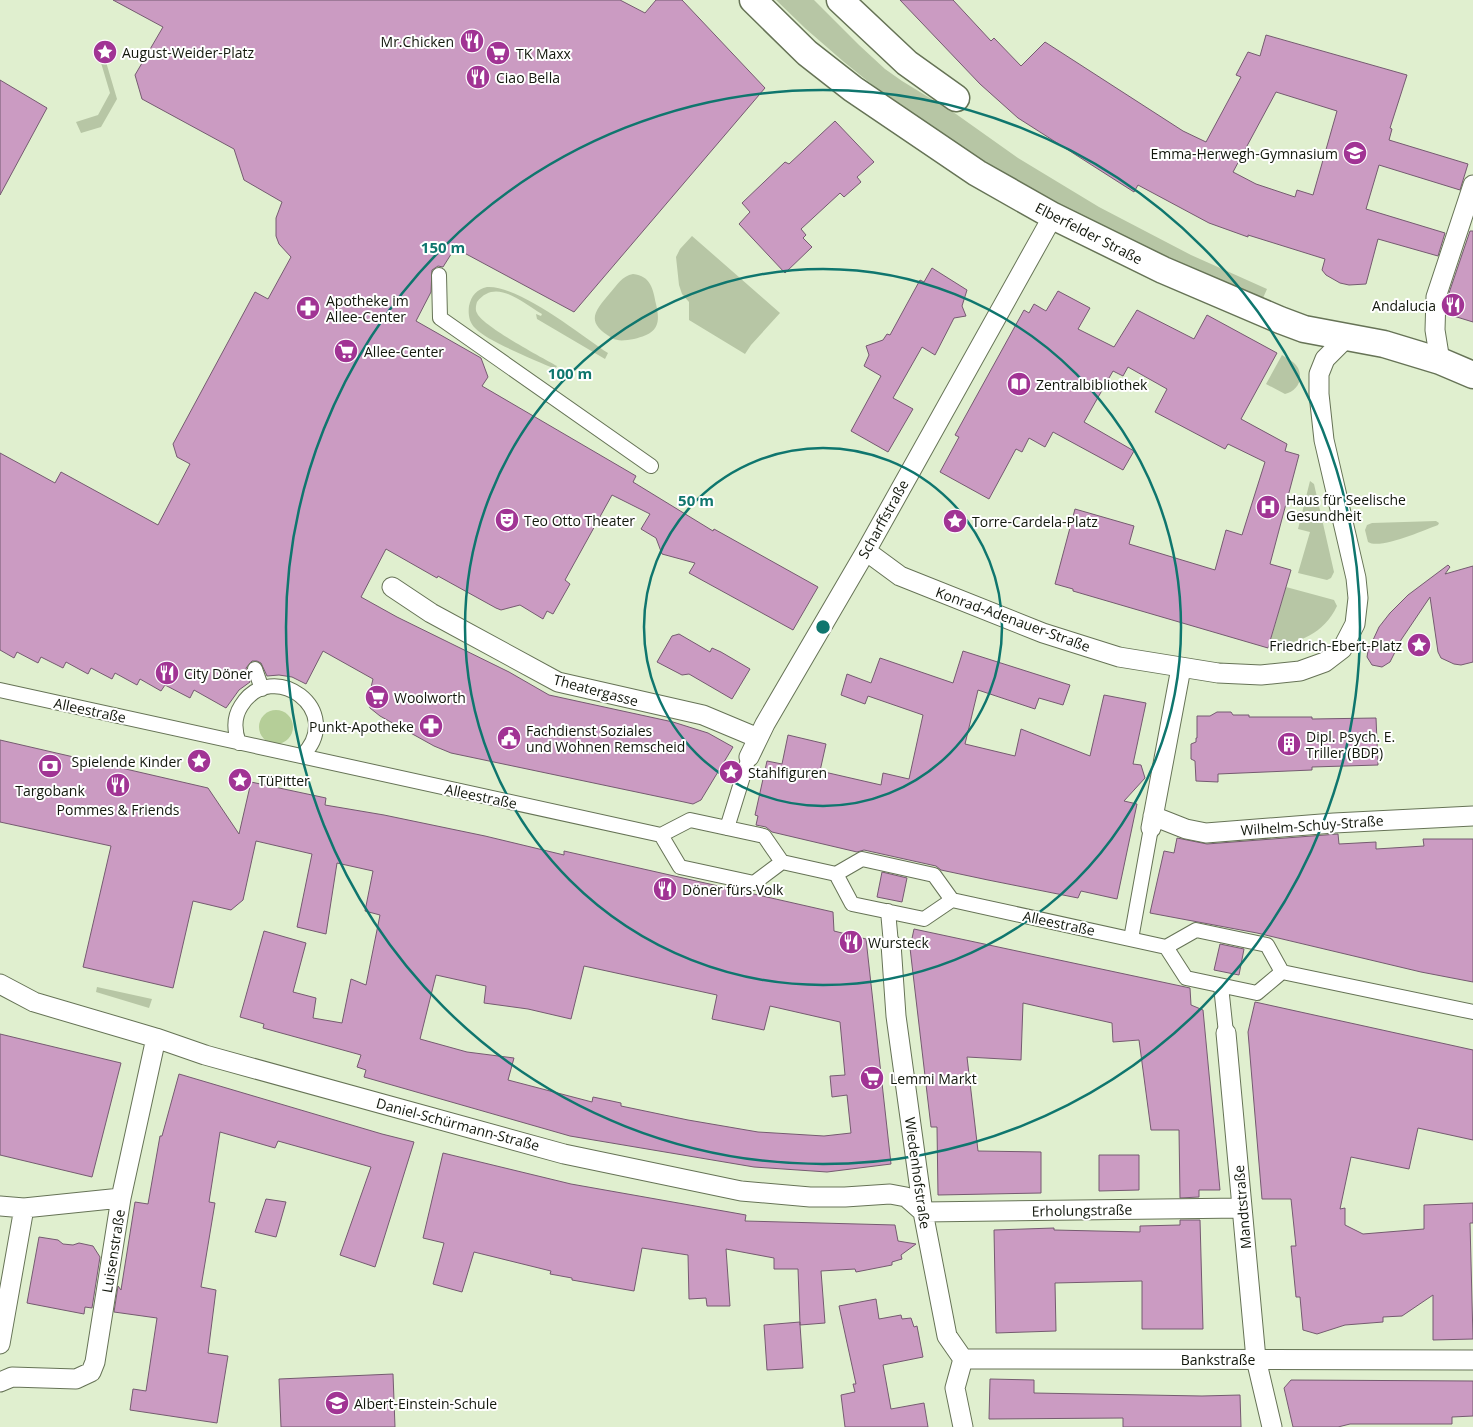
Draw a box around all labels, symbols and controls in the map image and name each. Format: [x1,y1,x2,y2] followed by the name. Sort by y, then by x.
[459,28,485,54] restaurant icon: Mr.Chicken
[381,32,454,51] place label: Mr.Chicken
[92,39,118,65] place icon: August-Weider-Platz
[485,40,511,66] supermarket icon: TK Maxx
[122,43,254,62] place label: August-Weider-Platz
[516,44,572,63] place label: TK Maxx
[465,64,491,90] restaurant icon: Ciao Bella
[496,68,560,87] place label: Ciao Bella
[1342,140,1368,166] school or university icon: Emma-Herwegh-Gymnasium
[1150,144,1338,163] place label: Emma-Herwegh-Gymnasium
[1032,198,1146,268] street label: Elberfelder Straße
[421,237,465,257] text: 150 m
[326,291,409,326] place label: Apotheke im Allee-Center
[1440,292,1466,318] restaurant icon: Andalucia
[295,295,321,321] pharmacy icon: Apotheke im Allee-Center
[1372,296,1436,315] place label: Andalucia
[333,338,359,364] supermarket icon: Allee-Center
[364,342,444,361] place label: Allee-Center
[548,363,592,383] text: 100 m
[1006,371,1032,397] library icon: Zentralbibliothek
[1036,375,1148,394] place label: Zentralbibliothek
[853,476,913,562] street label: Scharffstraße
[678,490,714,510] text: 50 m
[1286,490,1406,525] place label: Haus für Seelische Gesundheit
[1255,494,1281,520] hospital icon: Haus für Seelische Gesundheit
[494,507,520,533] theatre icon: Teo Otto Theater
[942,508,968,534] place icon: Torre-Cardela-Platz
[524,511,635,530] place label: Teo Otto Theater
[972,512,1098,531] place label: Torre-Cardela-Platz
[933,582,1093,656] street label: Konrad-Adenauer-Straße
[814,618,832,636] centre of rings
[1406,632,1432,658] place icon: Friedrich-Ebert-Platz
[1269,636,1402,655] place label: Friedrich-Ebert-Platz
[154,660,180,686] restaurant icon: City Döner
[184,664,253,683] place label: City Döner
[551,670,641,710] street label: Theatergasse
[364,684,390,710] supermarket icon: Woolworth
[394,688,466,707] place label: Woolworth
[52,693,128,727] street label: Alleestraße
[418,713,444,739] pharmacy icon: Punkt-Apotheke
[309,717,414,736] place label: Punkt-Apotheke
[526,721,685,756] place label: Fachdienst Soziales und Wohnen Remscheid
[496,725,522,751] public building icon: Fachdienst Soziales und Wohnen Remscheid
[1306,727,1395,762] place label: Dipl. Psych. E. Triller (BDP)
[1276,731,1302,757] building icon: Dipl. Psych. E. Triller (BDP)
[186,748,212,774] place icon: Spielende Kinder
[71,752,182,771] place label: Spielende Kinder
[37,753,63,779] bank icon: Targobank
[718,759,744,785] place icon: Stahlfiguren
[748,763,827,782] place label: Stahlfiguren
[227,767,253,793] place icon: TüPitter
[258,771,310,790] place label: TüPitter
[105,772,131,798] restaurant icon: Pommes & Friends
[443,779,519,813] street label: Alleestraße
[15,781,85,800] place label: Targobank
[57,800,180,819] place label: Pommes & Friends
[1240,811,1384,839] street label: Wilhelm-Schuy-Straße
[652,876,678,902] restaurant icon: Döner fürs Volk
[682,880,784,899] place label: Döner fürs Volk
[1021,906,1097,940] street label: Alleestraße
[838,929,864,955] restaurant icon: Wursteck
[868,933,929,952] place label: Wursteck
[859,1065,885,1091] supermarket icon: Lemmi Markt
[890,1069,977,1088] place label: Lemmi Markt
[374,1093,542,1155] street label: Daniel-Schürmann-Straße
[901,1116,935,1230] street label: Wiedenhofstraße
[1229,1164,1255,1250] street label: Mandtstraße
[1032,1200,1133,1220] street label: Erholungstraße
[97,1208,129,1294] street label: Luisenstraße
[1181,1350,1255,1369] street label: Bankstraße
[324,1390,350,1416] school or university icon: Albert-Einstein-Schule
[354,1394,497,1413] place label: Albert-Einstein-Schule

